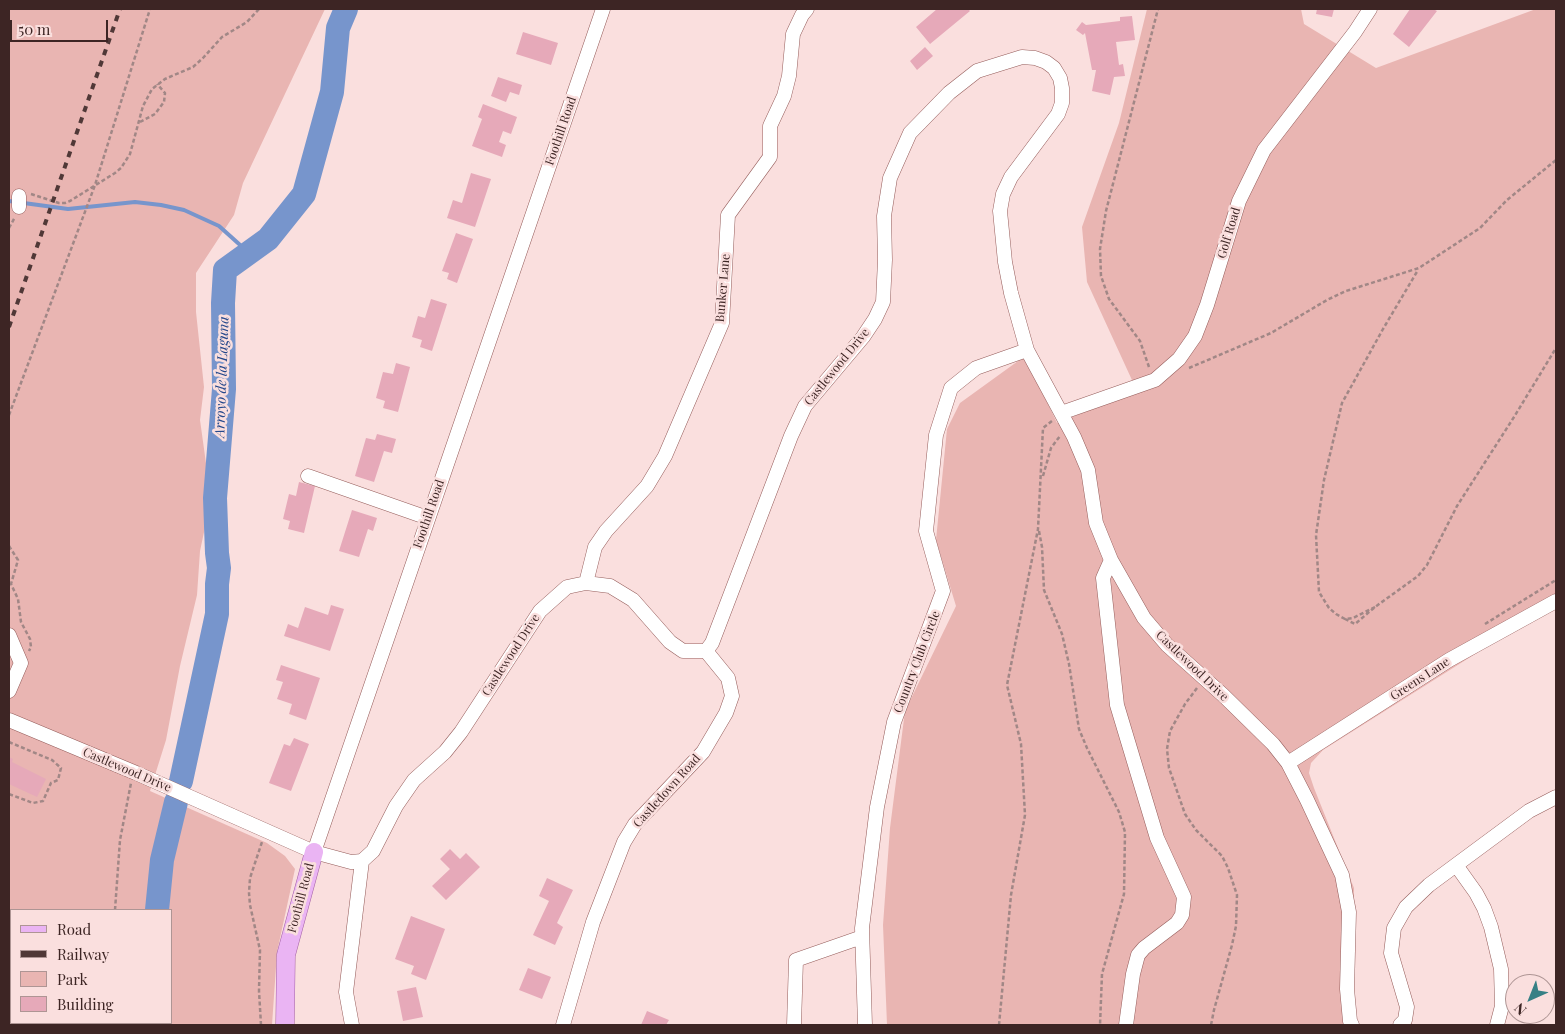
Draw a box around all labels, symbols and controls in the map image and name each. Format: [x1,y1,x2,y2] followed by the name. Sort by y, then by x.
[12,10,110,42] scale bar
[18,19,50,39] text: 50 m
[543,95,579,167] street label: Foothill Road
[1214,206,1244,260] street label: Golf Road
[713,253,733,323] street label: Bunker Lane
[211,316,233,438] water label: Arroyo de la Laguna
[802,326,872,408] street label: Castlewood Drive
[411,478,447,550] street label: Foothill Road
[891,609,943,715] street label: Country Club Circle
[479,611,543,699] street label: Castlewood Drive
[1153,628,1231,704] street label: Castlewood Drive
[1388,655,1452,703] street label: Greens Lane
[81,745,173,795] street label: Castlewood Drive
[630,751,704,831] street label: Castledown Road
[285,862,317,934] street label: Foothill Road
[10,909,172,1024] legend
[57,919,91,939] text: Road
[57,944,109,964] text: Railway
[57,969,88,989] text: Park
[1505,974,1555,1024] north arrow
[57,994,113,1014] text: Building
[1510,999,1530,1020] text: N

